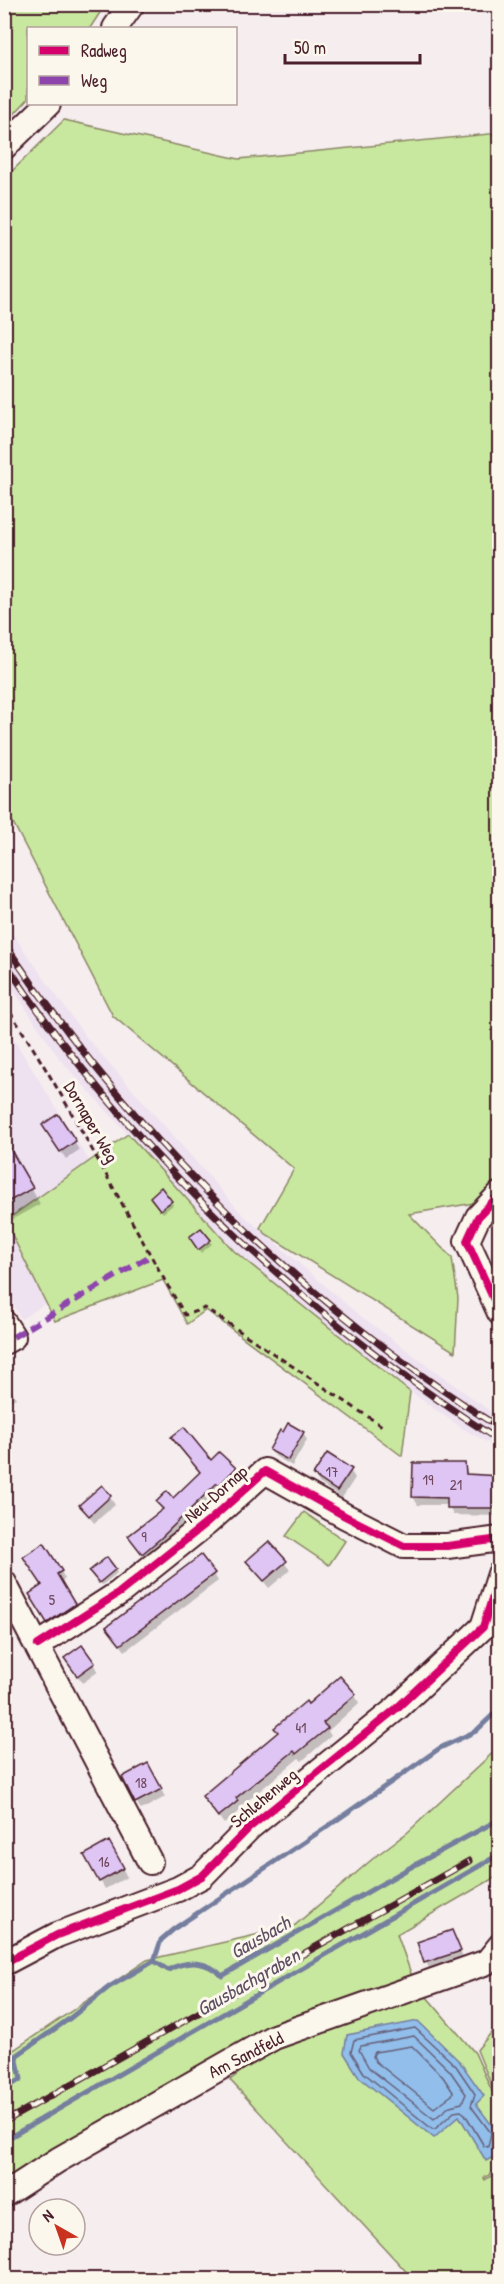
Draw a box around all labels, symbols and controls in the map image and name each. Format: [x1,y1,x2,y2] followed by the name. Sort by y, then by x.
[27,27,237,105] legend
[285,27,420,65] scale bar
[294,35,326,60] text: 50 m
[81,38,127,63] text: Radweg
[81,68,107,93] text: Weg
[58,1076,125,1167] street label: Dornaper Weg
[178,1459,253,1528] street label: Neu-Dornap
[326,1461,338,1482] house number: 17
[423,1469,434,1490] house number: 19
[450,1474,462,1495] house number: 21
[141,1526,147,1547] house number: 9
[49,1589,56,1610] house number: 5
[295,1717,307,1738] house number: 41
[225,1762,303,1833] street label: Schlehenweg
[135,1772,147,1793] house number: 18
[98,1851,110,1872] house number: 16
[225,1908,296,1965] water label: Gausbach
[191,1940,307,2023] water label: Gausbachgraben
[204,2025,288,2084] street label: Am Sandfeld
[27,2197,87,2257] north arrow
[37,2204,58,2227] text: N

